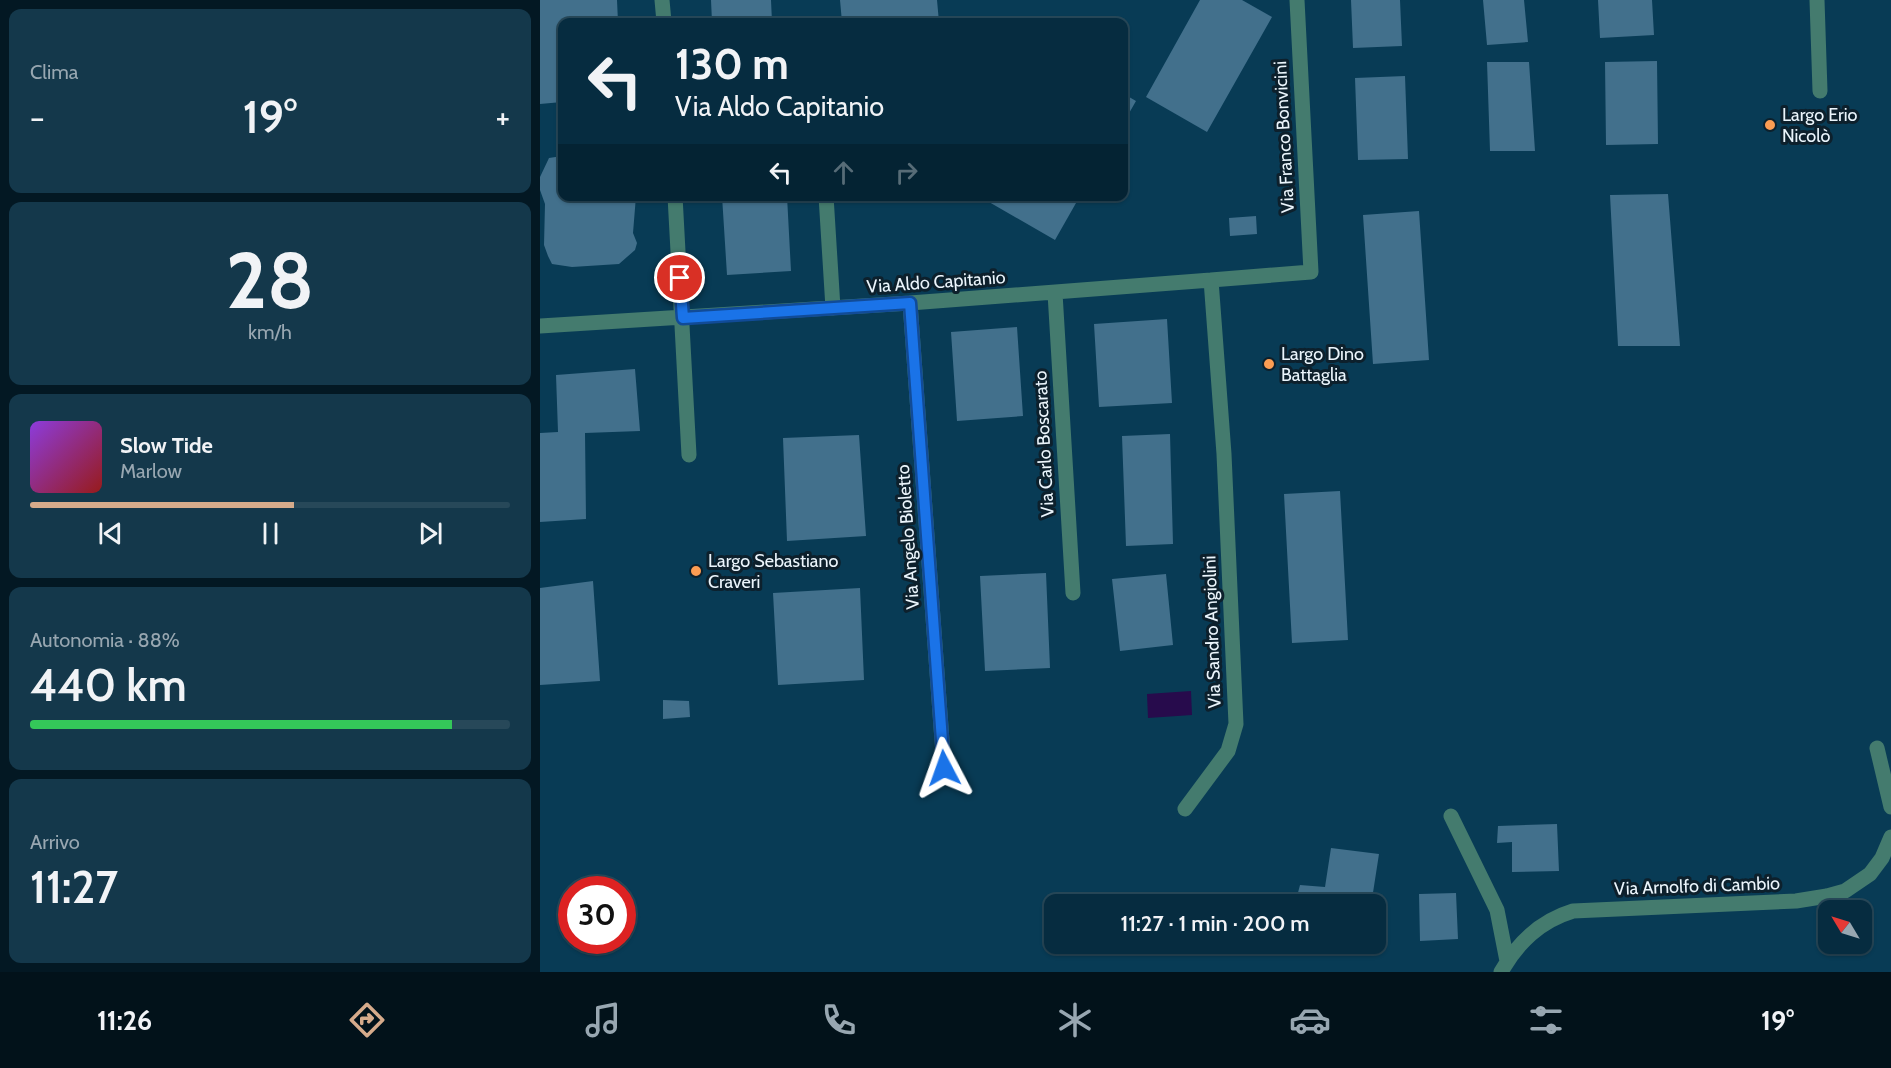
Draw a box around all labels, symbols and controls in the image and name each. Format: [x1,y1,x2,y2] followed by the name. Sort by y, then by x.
[675,38,789,90] text: 130 m
[576,42,654,120] icon: left
[30,60,78,84] text: Clima
[1269,60,1299,214] street label: Via Franco Bonvicini
[243,90,297,144] text: 19°
[675,90,884,123] text: Via Aldo Capitanio
[30,97,45,137] text: −
[495,97,510,137] text: +
[1782,104,1857,147] place label: Largo Erio Nicolò
[1763,118,1777,132] marker: Largo Erio Nicolò
[764,156,797,189] icon: left
[827,156,860,189] icon: ahead
[890,156,923,189] icon: right
[226,233,314,328] text: 28
[654,252,705,303] pin
[663,261,696,294] icon: arrive
[866,266,1006,298] street label: Via Aldo Capitanio
[248,320,292,344] text: km/h
[1281,343,1364,386] place label: Largo Dino Battaglia
[1262,357,1276,371] marker: Largo Dino Battaglia
[1029,370,1059,518] street label: Via Carlo Boscarato
[120,432,213,459] text: Slow Tide
[120,459,182,483] text: Marlow
[892,464,924,610] street label: Via Angelo Bioletto
[94,517,127,550] icon: previous
[254,517,287,550] icon: pause
[414,517,447,550] icon: next
[708,550,839,593] place label: Largo Sebastiano Craveri
[1198,555,1226,709] street label: Via Sandro Angiolini
[689,564,703,578] marker: Largo Sebastiano Craveri
[30,628,180,652] text: Autonomia · 88%
[30,658,187,712] text: 440 km
[912,736,976,800] position arrow
[30,830,80,854] text: Arrivo
[30,860,118,914] text: 11:27
[1614,872,1780,900] street label: Via Arnolfo di Cambio
[558,876,636,954] speed limit sign: 30
[1818,900,1872,954] north arrow
[1818,900,1872,954] map controls
[1120,910,1310,937] text: 11:27 · 1 min · 200 m
[346,999,388,1041] icon: directions
[582,999,624,1041] icon: music
[818,999,860,1041] icon: phone
[1054,999,1096,1041] icon: climate
[1289,999,1331,1041] icon: car
[1525,999,1567,1041] icon: filters
[97,1004,152,1037] text: 11:26
[1761,1004,1794,1037] text: 19°

